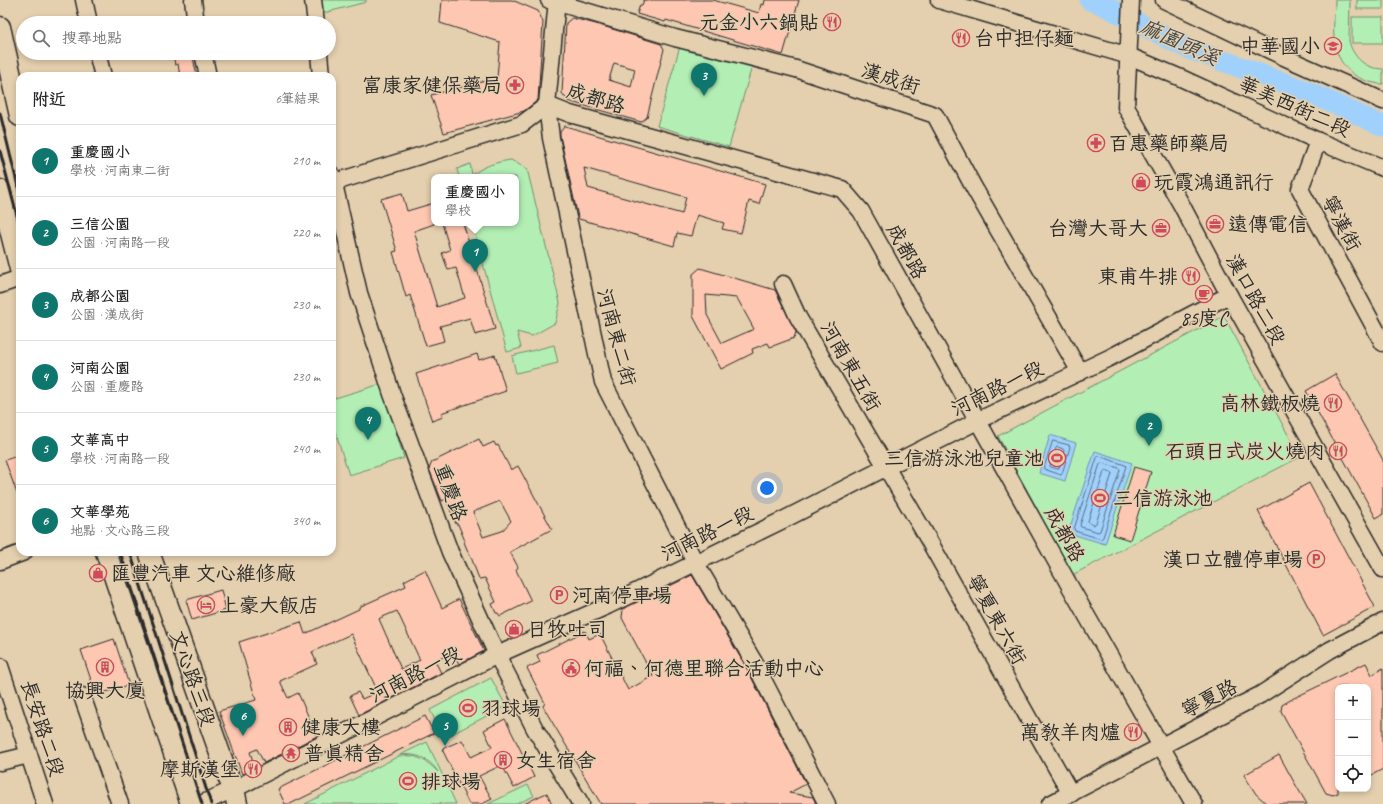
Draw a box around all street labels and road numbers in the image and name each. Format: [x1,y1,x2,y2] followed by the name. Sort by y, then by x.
[858,57,923,100] street label: 漢成街
[1235,71,1355,142] street label: 華美西街二段
[564,78,629,119] street label: 成都路
[1316,191,1367,256] street label: 寧漢街
[881,219,933,284] street label: 成都路
[1220,249,1291,349] street label: 漢口路二段
[592,286,642,389] street label: 河南東二街
[815,317,886,416] street label: 河南東五街
[947,355,1048,422] street label: 河南路一段
[429,460,473,526] street label: 重慶路
[657,500,758,567] street label: 河南路一段
[1039,502,1091,567] street label: 成都路
[961,569,1032,669] street label: 寧夏東六街
[164,627,221,730] street label: 文心路三段
[365,641,465,708] street label: 河南路一段
[1177,673,1243,723] street label: 寧夏路
[15,677,70,780] street label: 長安路二段

